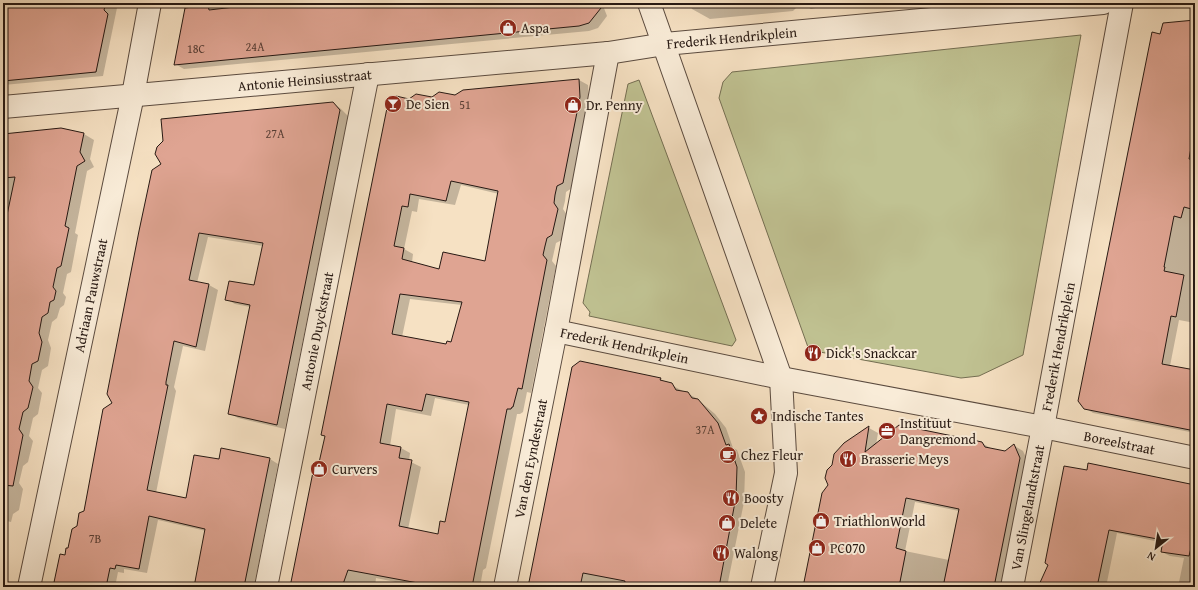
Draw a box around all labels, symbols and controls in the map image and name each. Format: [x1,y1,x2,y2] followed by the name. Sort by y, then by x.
[498,18,518,38] shop icon: Aspa
[521,18,550,38] place label: Aspa
[665,22,798,54] street label: Frederik Hendrikplein
[246,38,265,55] house number: 24A
[187,40,206,57] house number: 18C
[237,64,373,96] street label: Antonie Heinsiusstraat
[383,94,403,114] bar icon: De Sien
[406,94,449,114] place label: De Sien
[563,95,583,115] shop icon: Dr. Penny
[586,95,643,115] place label: Dr. Penny
[459,96,471,113] house number: 51
[266,125,285,142] house number: 27A
[69,237,112,354] street label: Adriaan Pauwstraat
[295,270,338,392] street label: Antonie Duyckstraat
[1036,280,1080,413] street label: Frederik Hendrikplein
[558,322,691,369] street label: Frederik Hendrikplein
[803,343,823,363] restaurant icon: Dick's Snackcar
[826,343,917,363] place label: Dick's Snackcar
[509,397,552,520] street label: Van den Eyndestraat
[749,406,769,426] place icon: Indische Tantes
[772,406,864,426] place label: Indische Tantes
[900,413,977,449] place label: Instituut Dangremond
[696,421,715,438] house number: 37A
[877,421,897,441] office icon: Instituut Dangremond
[1082,426,1157,460] street label: Boreelstraat
[1005,443,1049,572] street label: Van Slingelandtstraat
[718,445,738,465] cafe icon: Chez Fleur
[741,445,803,465] place label: Chez Fleur
[838,449,858,469] restaurant icon: Brasserie Meys
[861,449,949,469] place label: Brasserie Meys
[309,459,329,479] shop icon: Curvers
[332,459,378,479] place label: Curvers
[721,488,741,508] restaurant icon: Boosty
[744,488,784,508] place label: Boosty
[811,511,831,531] shop icon: TriathlonWorld
[834,511,926,531] place label: TriathlonWorld
[717,513,737,533] shop icon: Delete
[740,513,778,533] place label: Delete
[1136,528,1176,568] north arrow
[89,530,101,547] house number: 7B
[807,538,827,558] shop icon: PC070
[830,538,866,558] place label: PC070
[711,543,731,563] restaurant icon: Walong
[734,543,778,563] place label: Walong
[1143,548,1158,565] text: N

